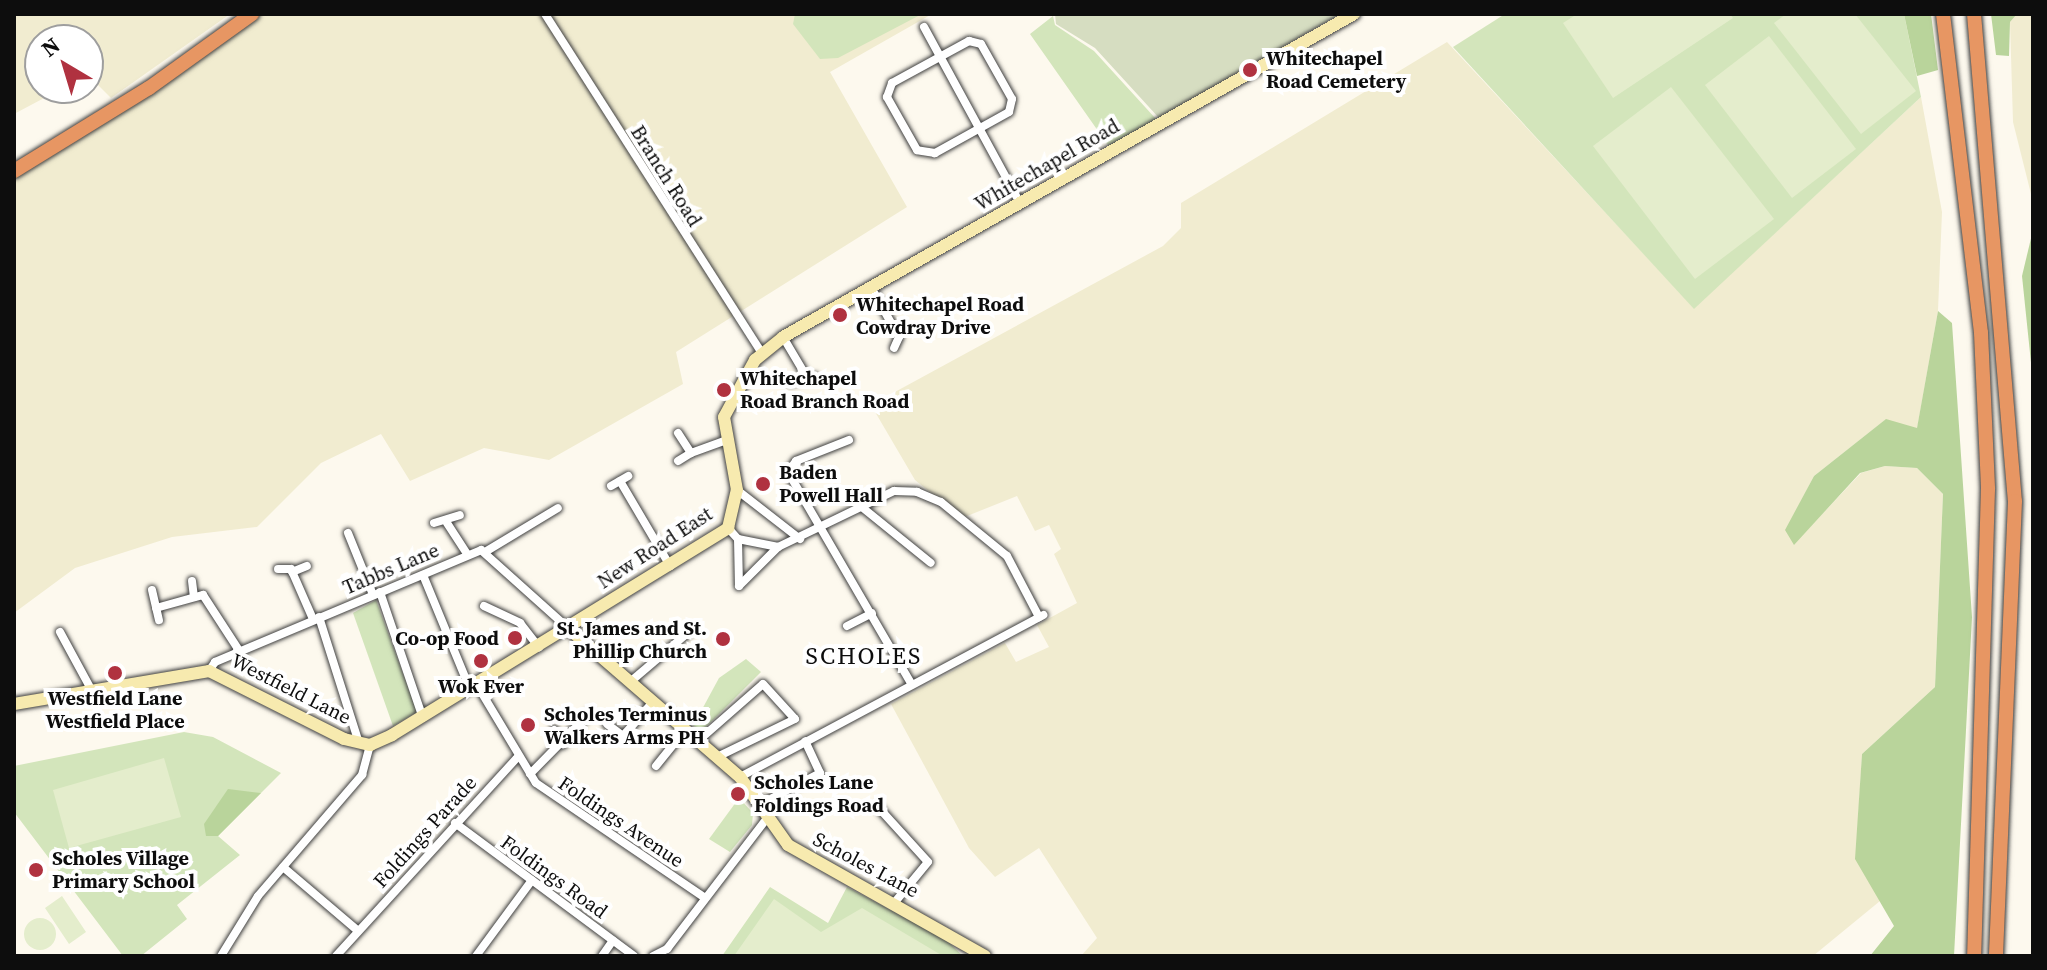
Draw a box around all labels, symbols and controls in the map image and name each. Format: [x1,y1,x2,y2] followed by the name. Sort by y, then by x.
[24,24,104,104] north arrow
[35,30,66,63] text: N
[1266,46,1407,93] place label: Whitechapel Road Cemetery
[1241,61,1259,79] marker: Whitechapel Road Cemetery
[970,114,1124,216] street label: Whitechapel Road
[625,121,707,231] street label: Branch Road
[856,292,1024,339] place label: Whitechapel Road Cowdray Drive
[831,306,849,324] marker: Whitechapel Road Cowdray Drive
[740,366,909,413] place label: Whitechapel Road Branch Road
[715,381,733,399] marker: Whitechapel Road Branch Road
[779,460,883,507] place label: Baden Powell Hall
[754,475,772,493] marker: Baden Powell Hall
[593,502,717,594] street label: New Road East
[339,538,443,600] street label: Tabbs Lane
[557,616,707,663] place label: St. James and St. Phillip Church
[395,626,499,650] place label: Co-op Food
[506,629,524,647] marker: Co-op Food
[714,630,732,648] marker: St. James and St. Phillip Church
[806,642,922,670] district label: SCHOLES
[227,648,355,730] street label: Westfield Lane
[472,652,490,670] marker: Wok Ever
[106,664,124,682] marker: Westfield Lane Westfield Place
[438,674,524,698] place label: Wok Ever
[45,686,185,733] place label: Westfield Lane Westfield Place
[544,702,707,749] place label: Scholes Terminus Walkers Arms PH
[519,716,537,734] marker: Scholes Terminus Walkers Arms PH
[754,770,884,817] place label: Scholes Lane Foldings Road
[368,771,482,893] street label: Foldings Parade
[554,771,688,873] street label: Foldings Avenue
[729,785,747,803] marker: Scholes Lane Foldings Road
[809,827,923,903] street label: Scholes Lane
[496,830,612,924] street label: Foldings Road
[52,846,195,893] place label: Scholes Village Primary School
[27,861,45,879] marker: Scholes Village Primary School

